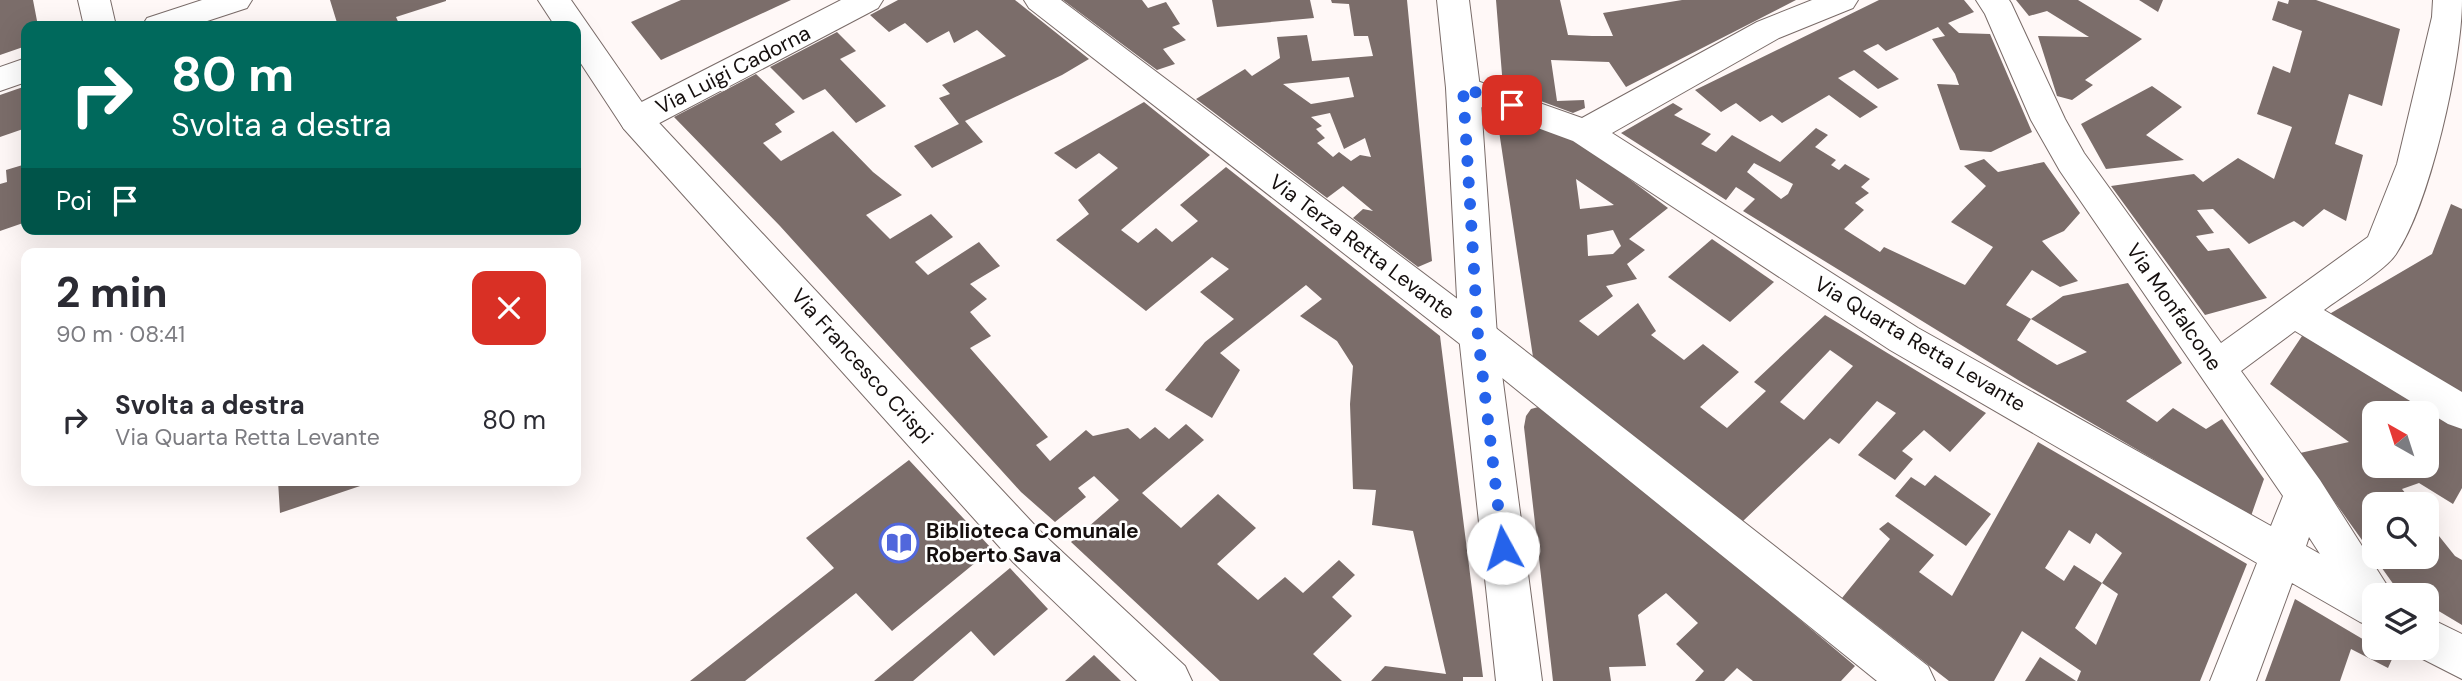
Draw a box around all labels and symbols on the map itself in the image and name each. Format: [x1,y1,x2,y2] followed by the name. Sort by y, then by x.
[651,19,815,121] street label: Via Luigi Cadorna
[1482,75,1542,135] pin
[1264,168,1460,326] street label: Via Terza Retta Levante
[2120,238,2228,376] street label: Via Monfalcone
[1809,270,2031,418] street label: Via Quarta Retta Levante
[785,282,939,450] street label: Via Francesco Crispi
[2362,401,2440,478] north arrow
[1466,511,1540,585] position arrow
[926,517,1139,569] place label: Biblioteca Comunale Roberto Sava
[878,522,920,564] library icon: Biblioteca Comunale Roberto Sava

